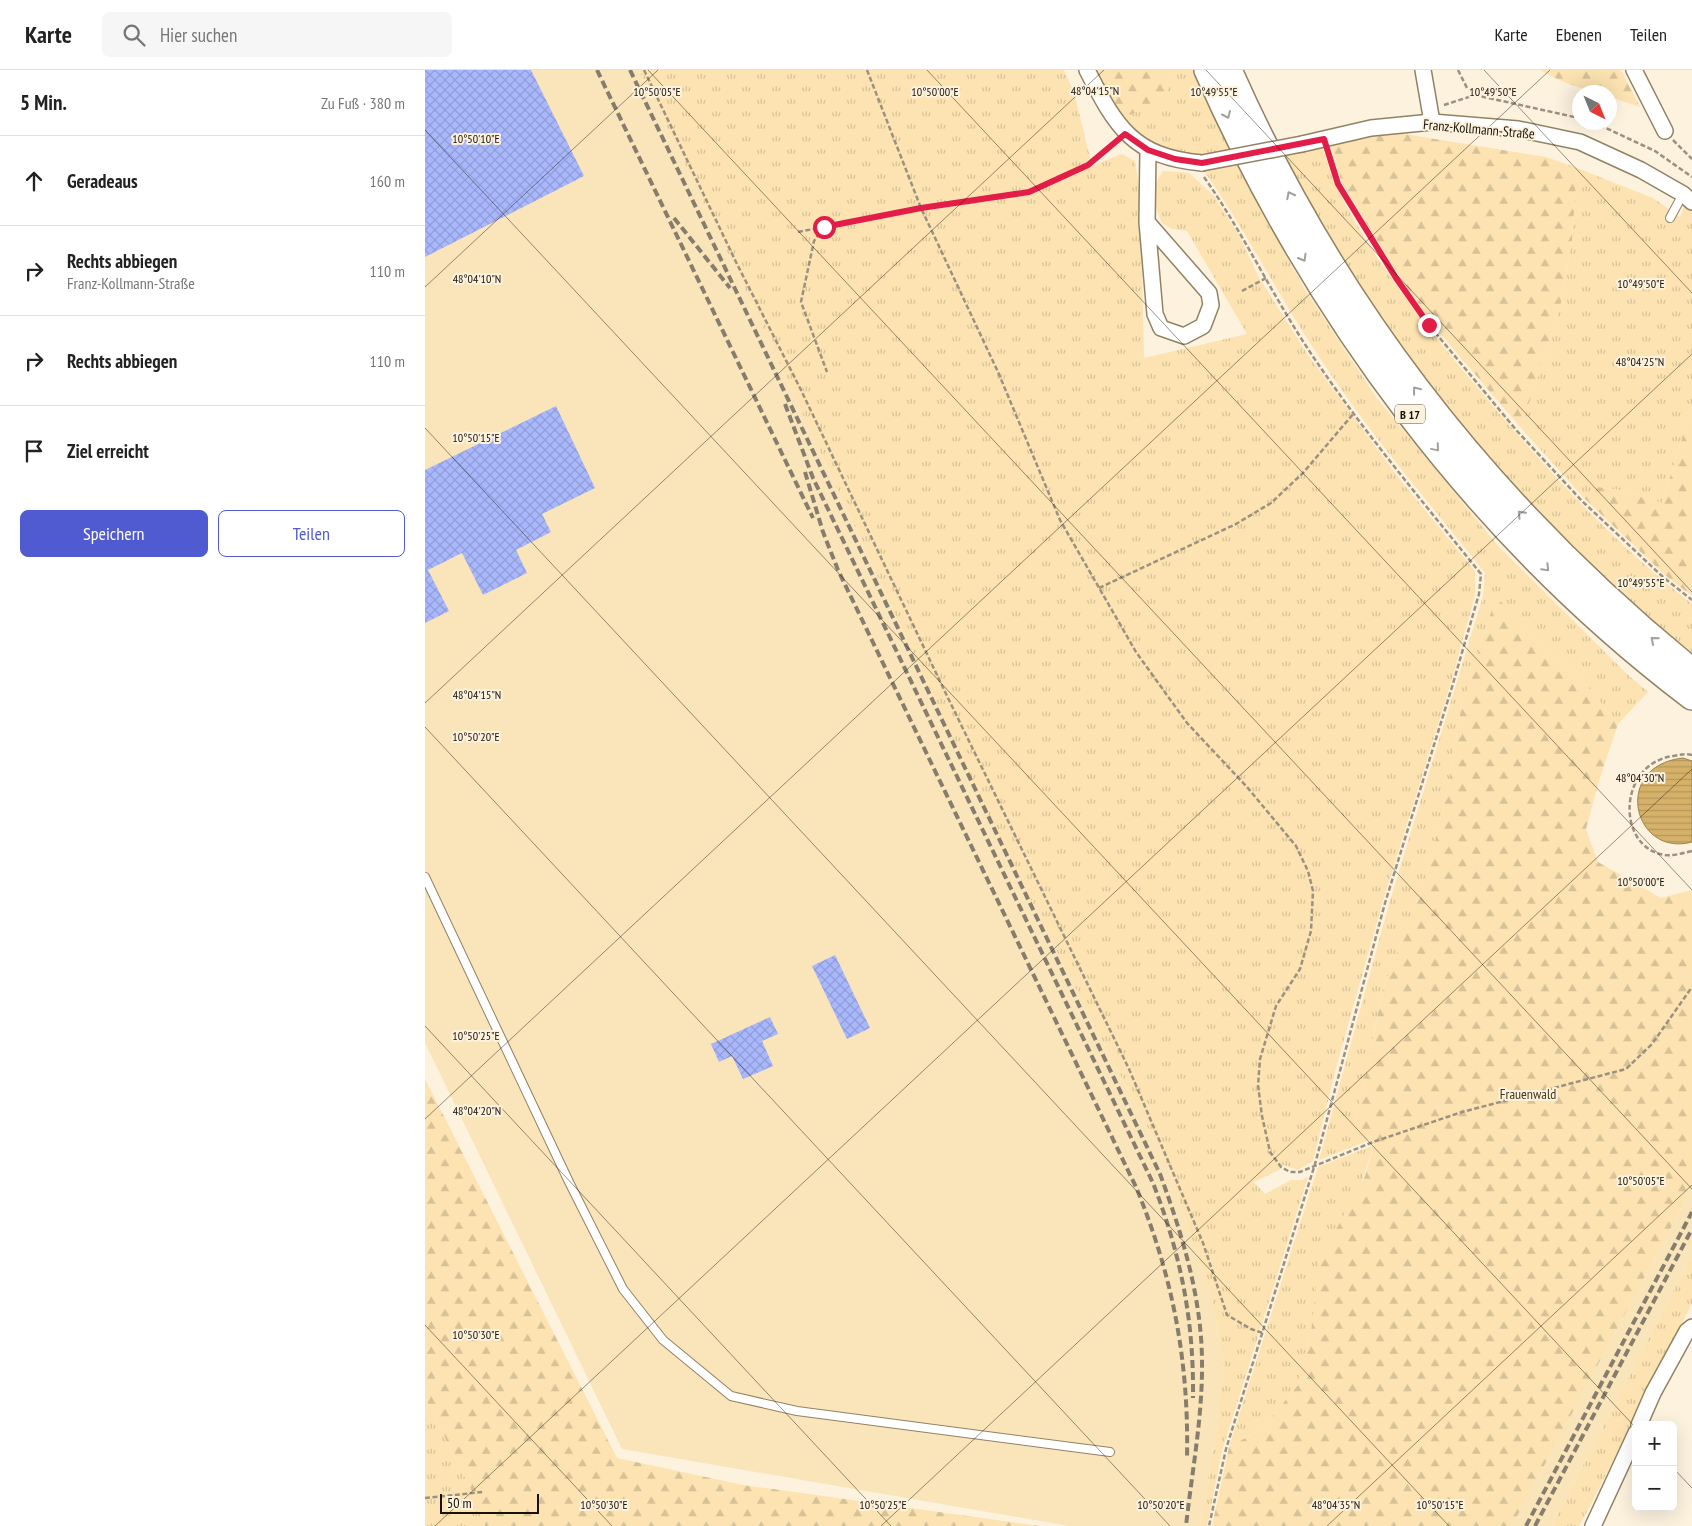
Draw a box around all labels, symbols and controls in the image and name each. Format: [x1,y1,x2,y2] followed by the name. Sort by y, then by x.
[102,12,452,57] search box
[25,19,72,50] text: Karte
[120,21,148,49] icon: search
[160,23,237,47] text: Hier suchen
[1494,23,1528,46] text: Karte
[1556,23,1602,46] text: Ebenen
[1630,23,1667,46] text: Teilen
[1071,83,1119,98] text: 48°04'15"N
[633,84,681,99] text: 10°50'05"E
[911,84,959,99] text: 10°50'00"E
[1190,84,1238,99] text: 10°49'55"E
[1469,84,1517,99] text: 10°49'50"E
[1572,85,1617,130] north arrow
[20,89,67,116] text: 5 Min.
[321,93,405,113] text: Zu Fuß · 380 m
[1220,110,1231,119] one-way arrow
[1422,115,1536,143] street label: Franz-Kollmann-Straße
[452,131,500,146] text: 10°50'10"E
[20,167,48,195] icon: ahead
[67,169,138,193] text: Geradeaus
[370,171,405,191] text: 160 m
[1286,191,1296,200] one-way arrow
[813,216,836,239] route start
[67,249,177,273] text: Rechts abbiegen
[1297,253,1307,262] one-way arrow
[20,257,48,285] icon: right
[370,261,405,281] text: 110 m
[453,271,501,286] text: 48°04'10"N
[67,273,195,293] text: Franz-Kollmann-Straße
[1617,276,1665,291] text: 10°49'50"E
[1418,314,1441,337] route end
[20,347,48,375] icon: right
[67,349,177,373] text: Rechts abbiegen
[370,351,405,371] text: 110 m
[1616,354,1664,369] text: 48°04'25"N
[1414,387,1422,396] one-way arrow
[1395,404,1425,424] road number: B 17
[452,430,500,445] text: 10°50'15"E
[20,437,48,465] icon: arrive
[67,439,149,463] text: Ziel erreicht
[1431,442,1439,451] one-way arrow
[20,510,208,557] button: Speichern
[218,510,405,557] button: Teilen
[1518,510,1527,519] one-way arrow
[1540,562,1549,571] one-way arrow
[1617,575,1665,590] text: 10°49'55"E
[1651,637,1660,646] one-way arrow
[453,687,501,702] text: 48°04'15"N
[452,729,500,744] text: 10°50'20"E
[1616,770,1664,785] text: 48°04'30"N
[1617,874,1665,889] text: 10°50'00"E
[452,1028,500,1043] text: 10°50'25"E
[1500,1085,1556,1103] park label: Frauenwald
[453,1103,501,1118] text: 48°04'20"N
[1617,1173,1665,1188] text: 10°50'05"E
[452,1327,500,1342] text: 10°50'30"E
[1632,1421,1677,1511] map controls
[1632,1421,1677,1466] button: +
[1632,1466,1677,1511] button: −
[440,1491,539,1514] scale bar
[447,1494,472,1512] text: 50 m
[580,1497,628,1512] text: 10°50'30"E
[859,1497,907,1512] text: 10°50'25"E
[1137,1497,1185,1512] text: 10°50'20"E
[1312,1497,1360,1512] text: 48°04'35"N
[1416,1497,1464,1512] text: 10°50'15"E

